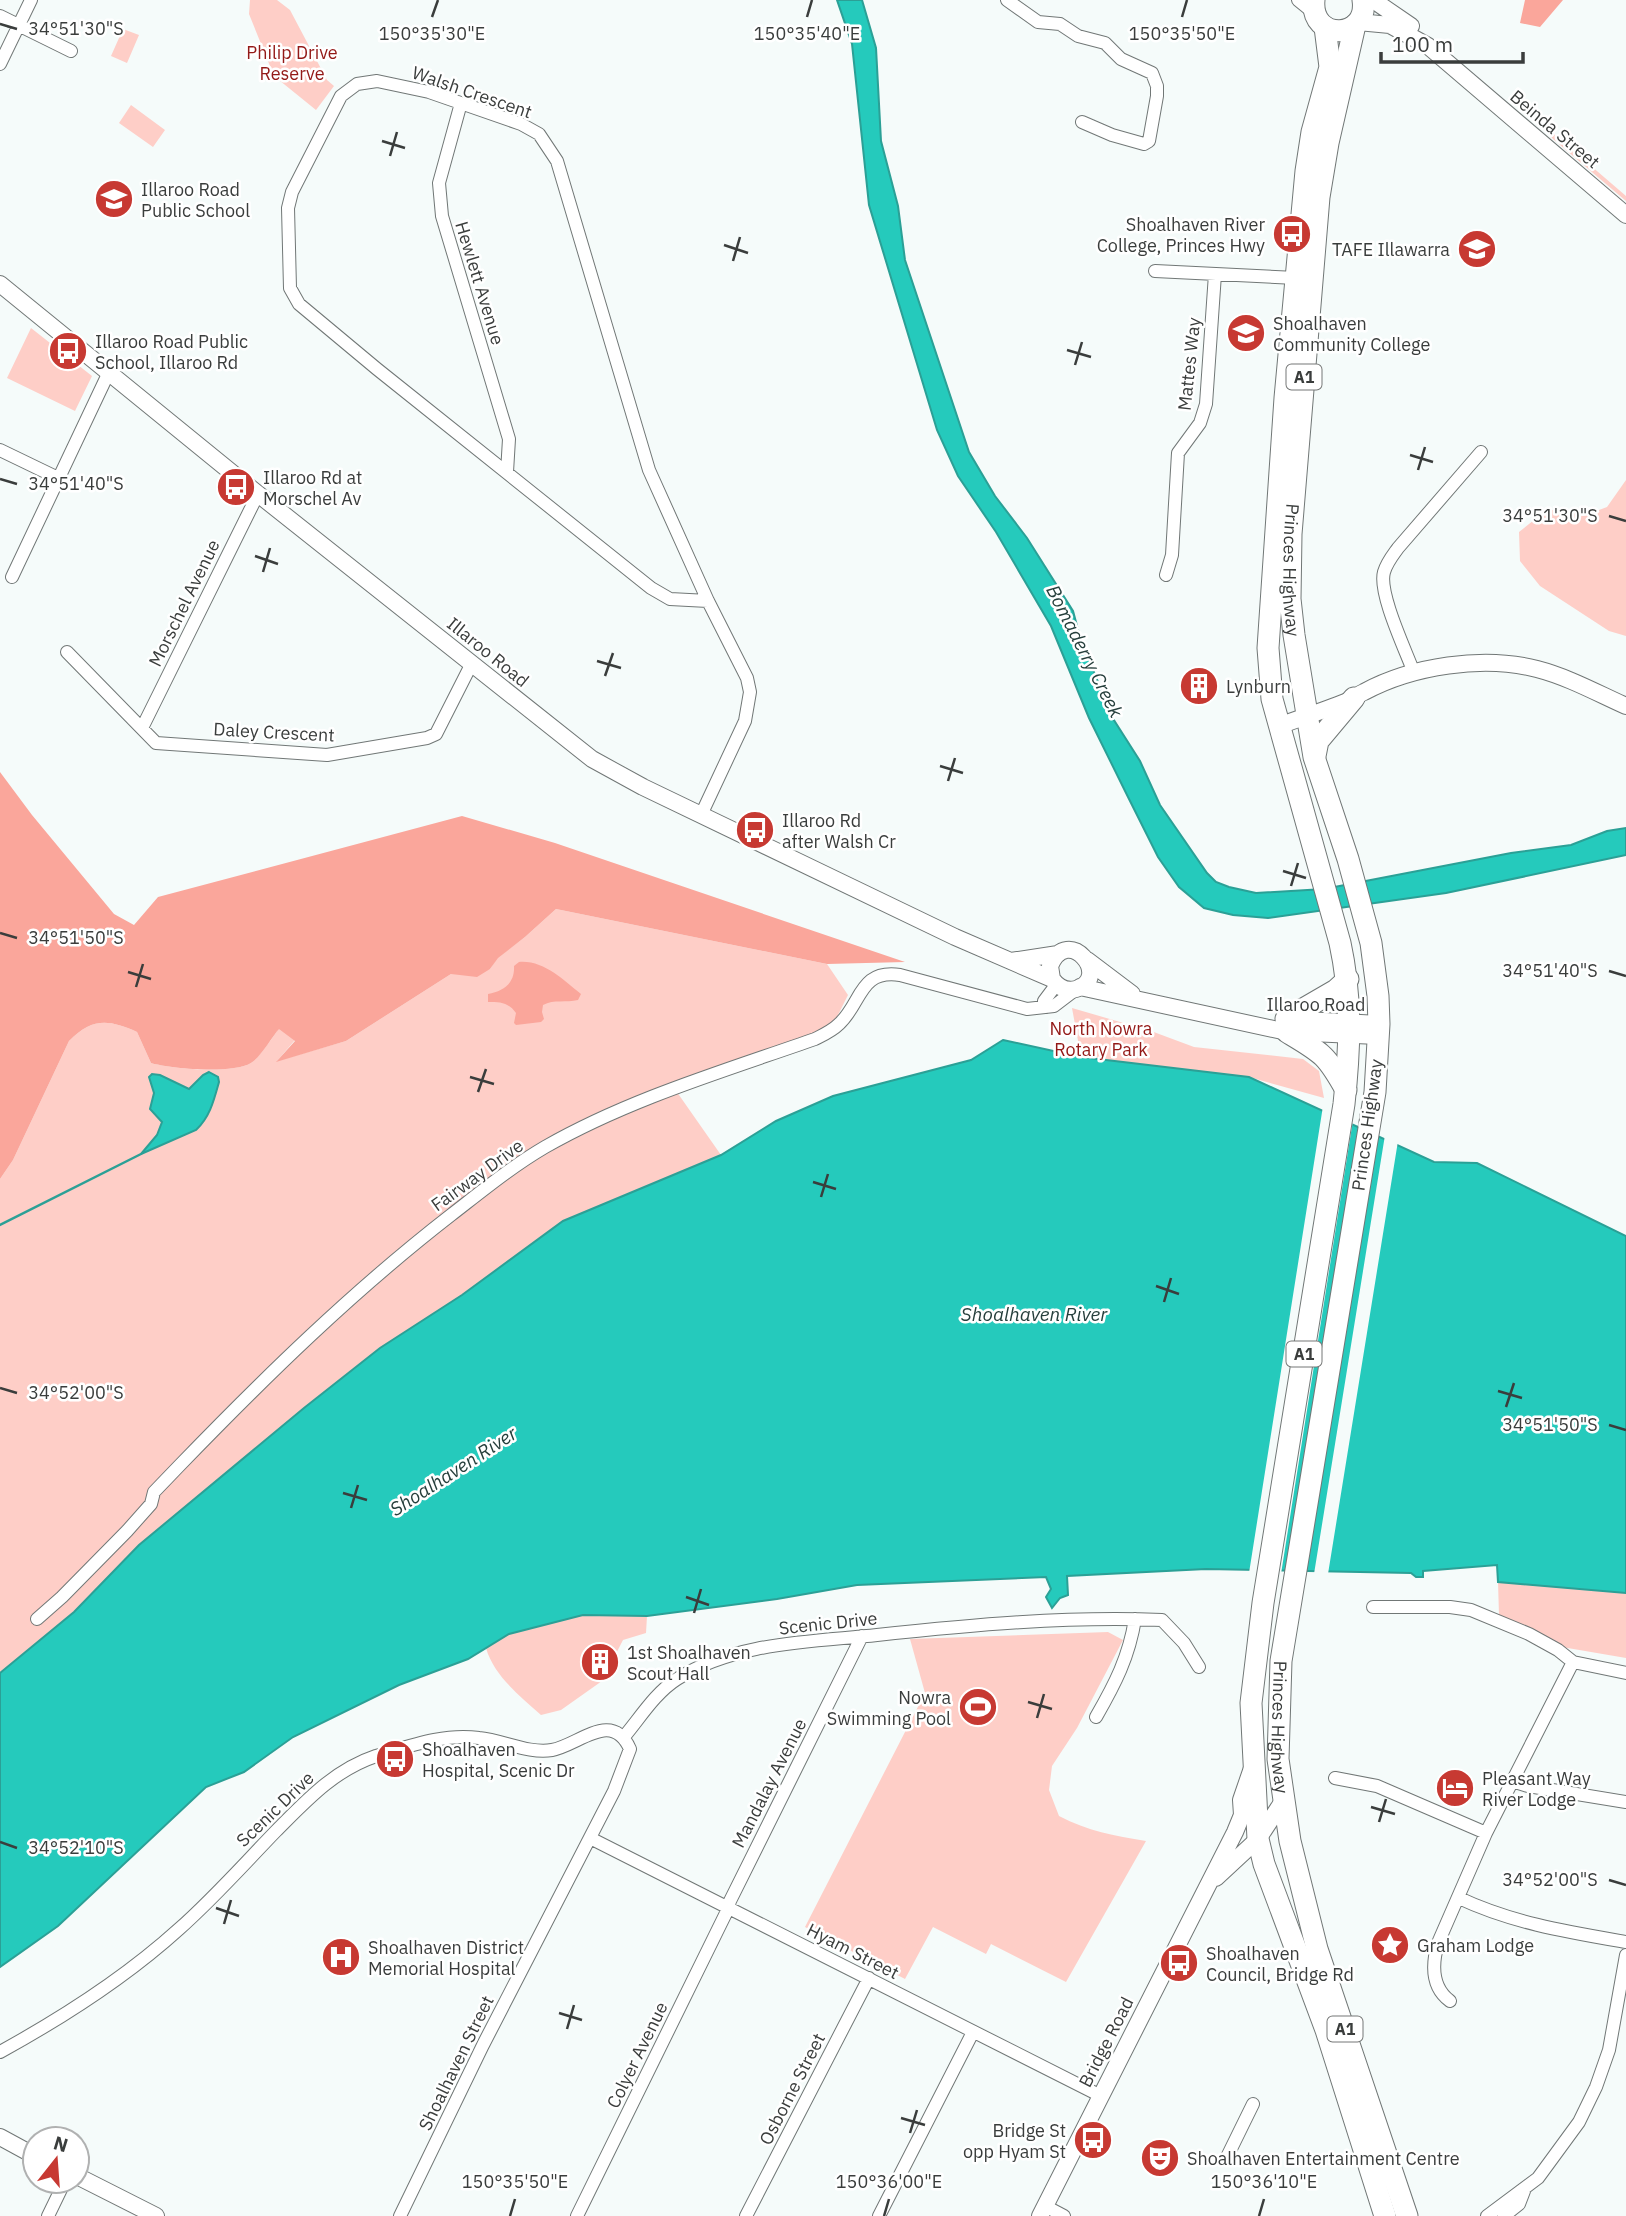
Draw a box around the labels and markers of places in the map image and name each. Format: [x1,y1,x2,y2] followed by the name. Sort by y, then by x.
[93,178,135,220] school or university icon: Illaroo Road Public School
[141,178,250,222] place label: Illaroo Road Public School
[1097,213,1265,257] place label: Shoalhaven River College, Princes Hwy
[1271,213,1313,255] bus stop icon: Shoalhaven River College, Princes Hwy
[1456,228,1498,270] school or university icon: TAFE Illawarra
[1332,238,1450,261] place label: TAFE Illawarra
[1225,312,1267,354] school or university icon: Shoalhaven Community College
[1273,312,1430,356] place label: Shoalhaven Community College
[47,330,89,372] bus stop icon: Illaroo Road Public School, Illaroo Rd
[95,330,248,374] place label: Illaroo Road Public School, Illaroo Rd
[215,466,257,508] bus stop icon: Illaroo Rd at Morschel Av
[263,466,362,510] place label: Illaroo Rd at Morschel Av
[1178,665,1220,707] building icon: Lynburn
[1226,675,1291,698] place label: Lynburn
[734,809,776,851] bus stop icon: Illaroo Rd after Walsh Cr
[782,809,896,853] place label: Illaroo Rd after Walsh Cr
[579,1641,621,1683] building icon: 1st Shoalhaven Scout Hall
[627,1641,751,1685] place label: 1st Shoalhaven Scout Hall
[827,1686,951,1730] place label: Nowra Swimming Pool
[957,1686,999,1728] sports icon: Nowra Swimming Pool
[374,1738,416,1780] bus stop icon: Shoalhaven Hospital, Scenic Dr
[422,1738,575,1782] place label: Shoalhaven Hospital, Scenic Dr
[1434,1767,1476,1809] hotel icon: Pleasant Way River Lodge
[1482,1767,1591,1811] place label: Pleasant Way River Lodge
[1369,1924,1411,1966] place icon: Graham Lodge
[1417,1934,1534,1957] place label: Graham Lodge
[320,1936,362,1978] hospital icon: Shoalhaven District Memorial Hospital
[368,1936,524,1980] place label: Shoalhaven District Memorial Hospital
[1158,1942,1200,1984] bus stop icon: Shoalhaven Council, Bridge Rd
[1206,1942,1354,1986] place label: Shoalhaven Council, Bridge Rd
[963,2119,1066,2163] place label: Bridge St opp Hyam St
[1072,2119,1114,2161] bus stop icon: Bridge St opp Hyam St
[1139,2137,1181,2179] theatre icon: Shoalhaven Entertainment Centre
[1187,2147,1460,2170] place label: Shoalhaven Entertainment Centre

